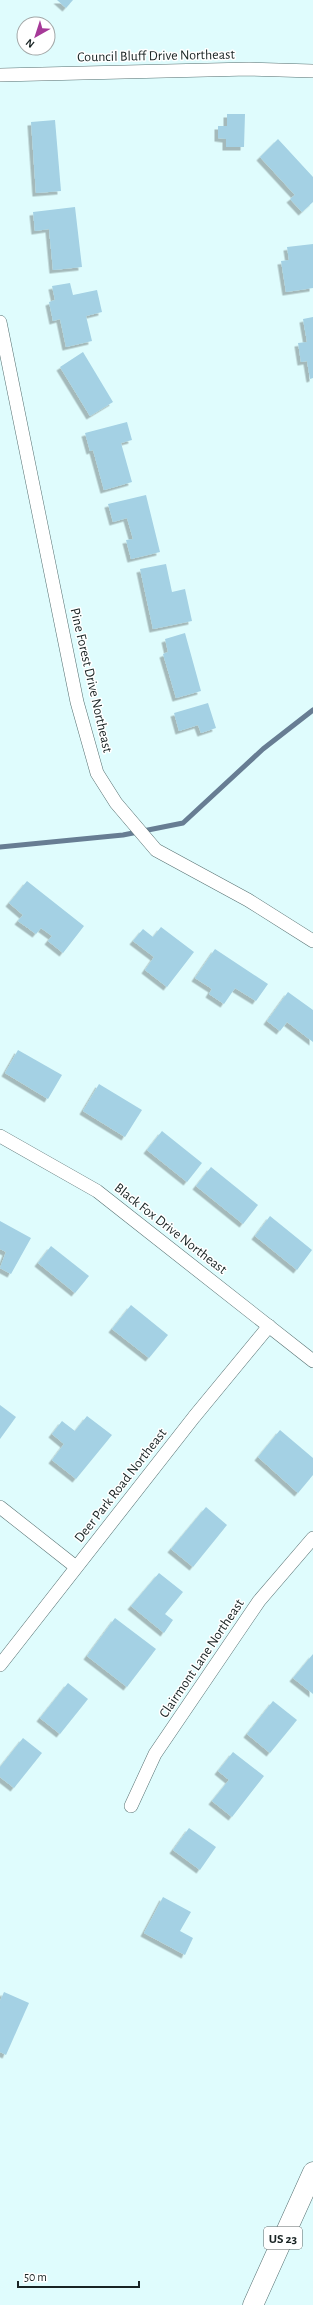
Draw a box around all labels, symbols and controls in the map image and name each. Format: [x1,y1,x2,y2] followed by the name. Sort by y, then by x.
[16,16,56,56] north arrow
[24,37,36,50] text: N
[77,48,235,64] street label: Council Bluff Drive Northeast
[68,606,115,754] street label: Pine Forest Drive Northeast
[112,1181,230,1277] street label: Black Fox Drive Northeast
[72,1426,170,1545] street label: Deer Park Road Northeast
[157,1596,247,1721] street label: Clairmont Lane Northeast
[264,2227,302,2249] road number: US 23
[18,2263,139,2289] scale bar
[24,2271,47,2283] text: 50 m

